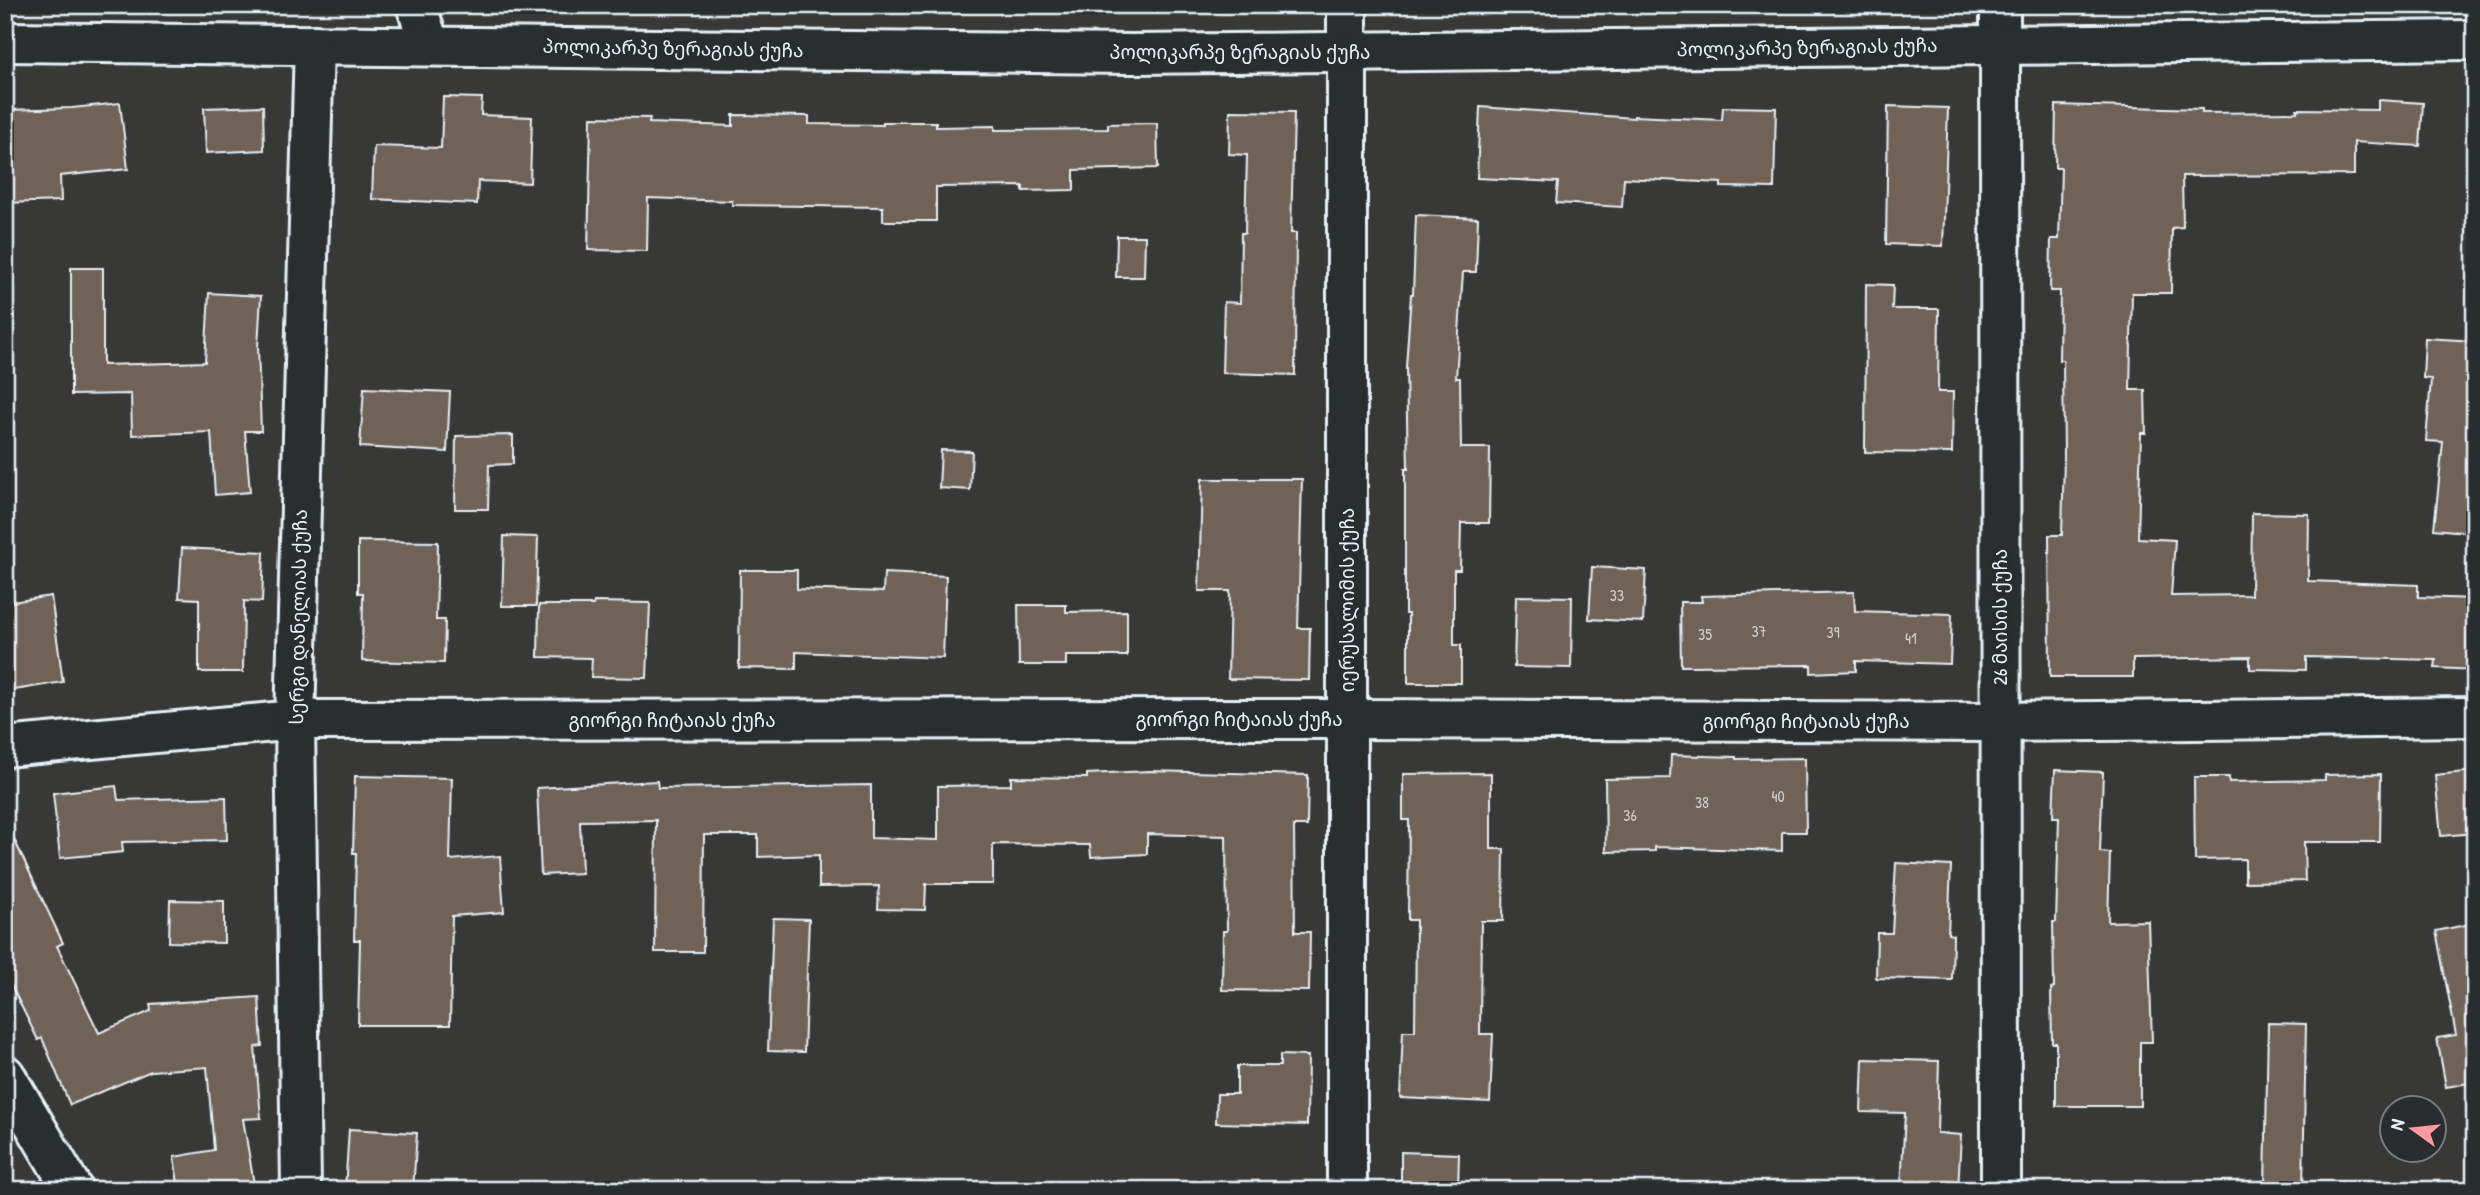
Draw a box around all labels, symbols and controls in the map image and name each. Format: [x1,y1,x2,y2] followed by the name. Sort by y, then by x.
[1676,32,1938,62] street label: პოლიკარპე ზერაგიას ქუჩა
[542,33,804,63] street label: პოლიკარპე ზერაგიას ქუჩა
[1110,39,1370,65] street label: პოლიკარპე ზერაგიას ქუჩა
[1334,508,1360,692] street label: იერუსალიმის ქუჩა
[283,509,313,725] street label: სერგი დანელიას ქუჩა
[1987,549,2013,685] street label: 26 მაისის ქუჩა
[1610,584,1624,606] house number: 33
[1751,620,1767,642] house number: 37
[1826,621,1840,643] house number: 39
[1698,623,1712,645] house number: 35
[1905,627,1917,649] house number: 41
[1135,706,1343,732] street label: გიორგი ჩიტაიას ქუჩა
[568,707,776,733] street label: გიორგი ჩიტაიას ქუჩა
[1702,708,1910,734] street label: გიორგი ჩიტაიას ქუჩა
[1771,785,1785,807] house number: 40
[1695,791,1709,813] house number: 38
[1623,804,1637,826] house number: 36
[2378,1094,2448,1164] north arrow
[2383,1116,2410,1133] text: N

